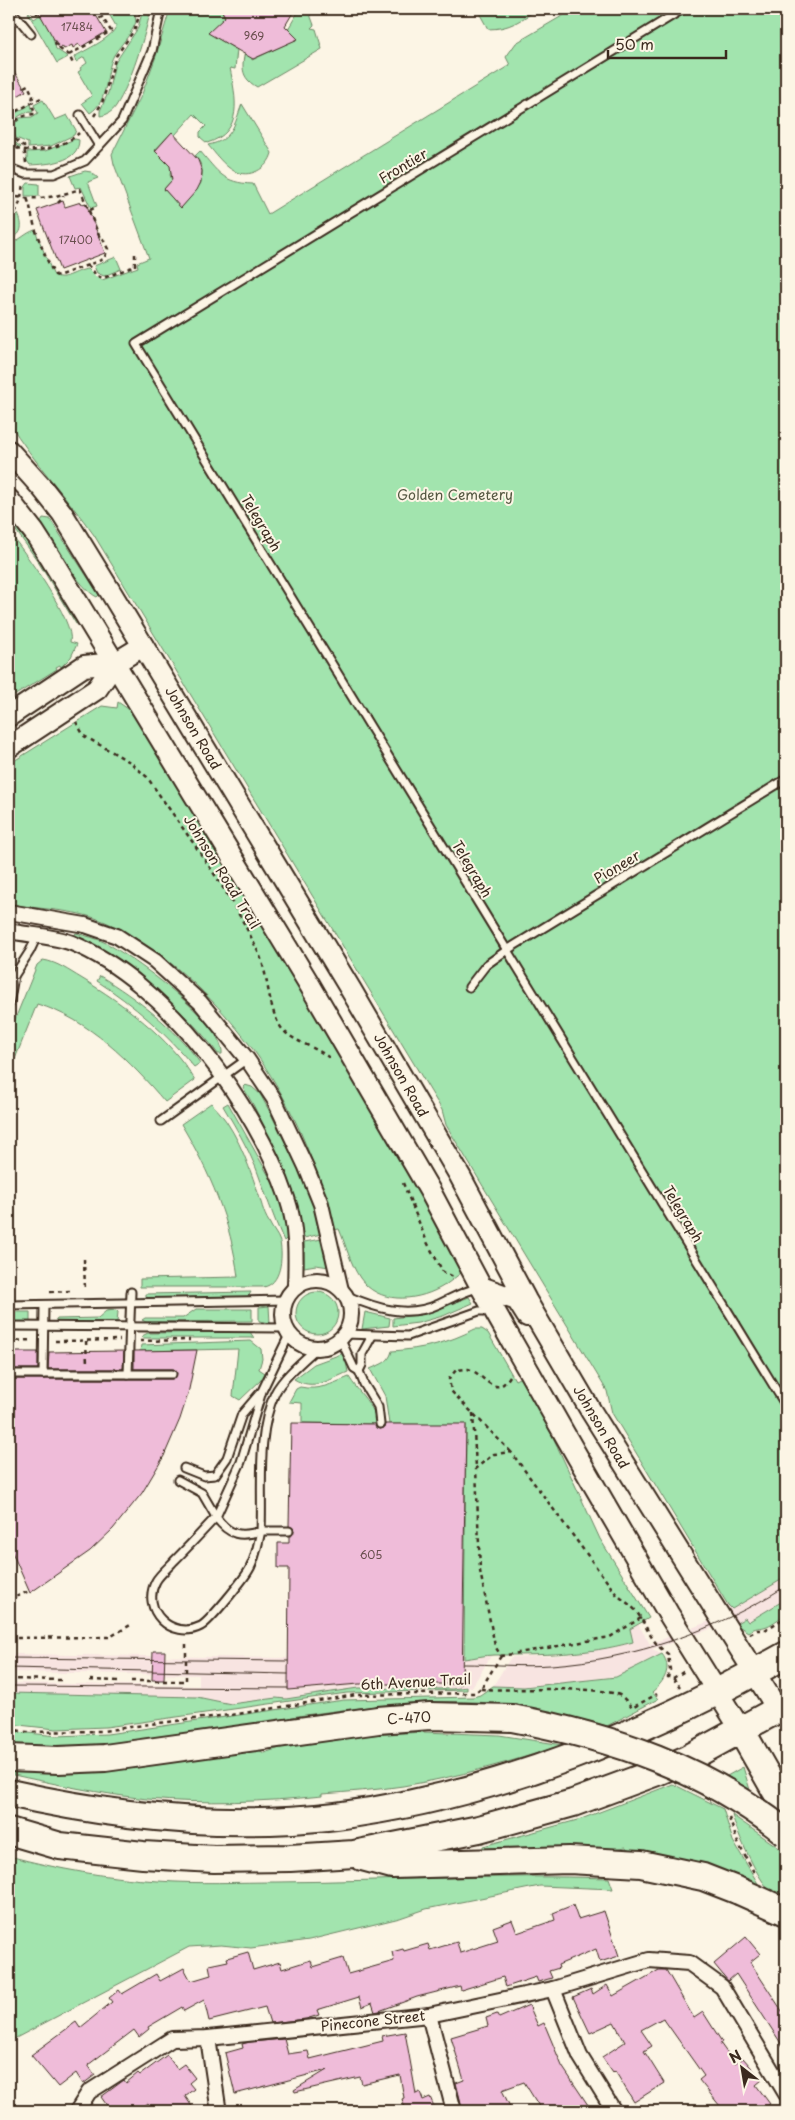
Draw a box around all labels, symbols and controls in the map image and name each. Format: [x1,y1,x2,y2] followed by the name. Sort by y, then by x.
[61,18,93,35] house number: 17484
[244,27,264,44] house number: 969
[608,28,725,60] scale bar
[615,32,654,55] text: 50 m
[374,142,432,188] street label: Frontier
[59,231,93,248] house number: 17400
[397,484,513,505] park label: Golden Cemetery
[236,490,287,555] street label: Telegraph
[160,682,227,774] street label: Johnson Road
[179,811,266,933] street label: Johnson Road Trail
[447,836,498,901] street label: Telegraph
[590,844,644,889] street label: Pioneer
[369,1029,434,1121] street label: Johnson Road
[658,1181,709,1246] street label: Telegraph
[568,1381,635,1473] street label: Johnson Road
[360,1546,382,1563] house number: 605
[360,1668,472,1695] street label: 6th Avenue Trail
[386,1706,432,1729] street label: C-470
[320,2005,427,2036] street label: Pinecone Street
[718,2042,768,2092] north arrow
[725,2045,745,2068] text: N

